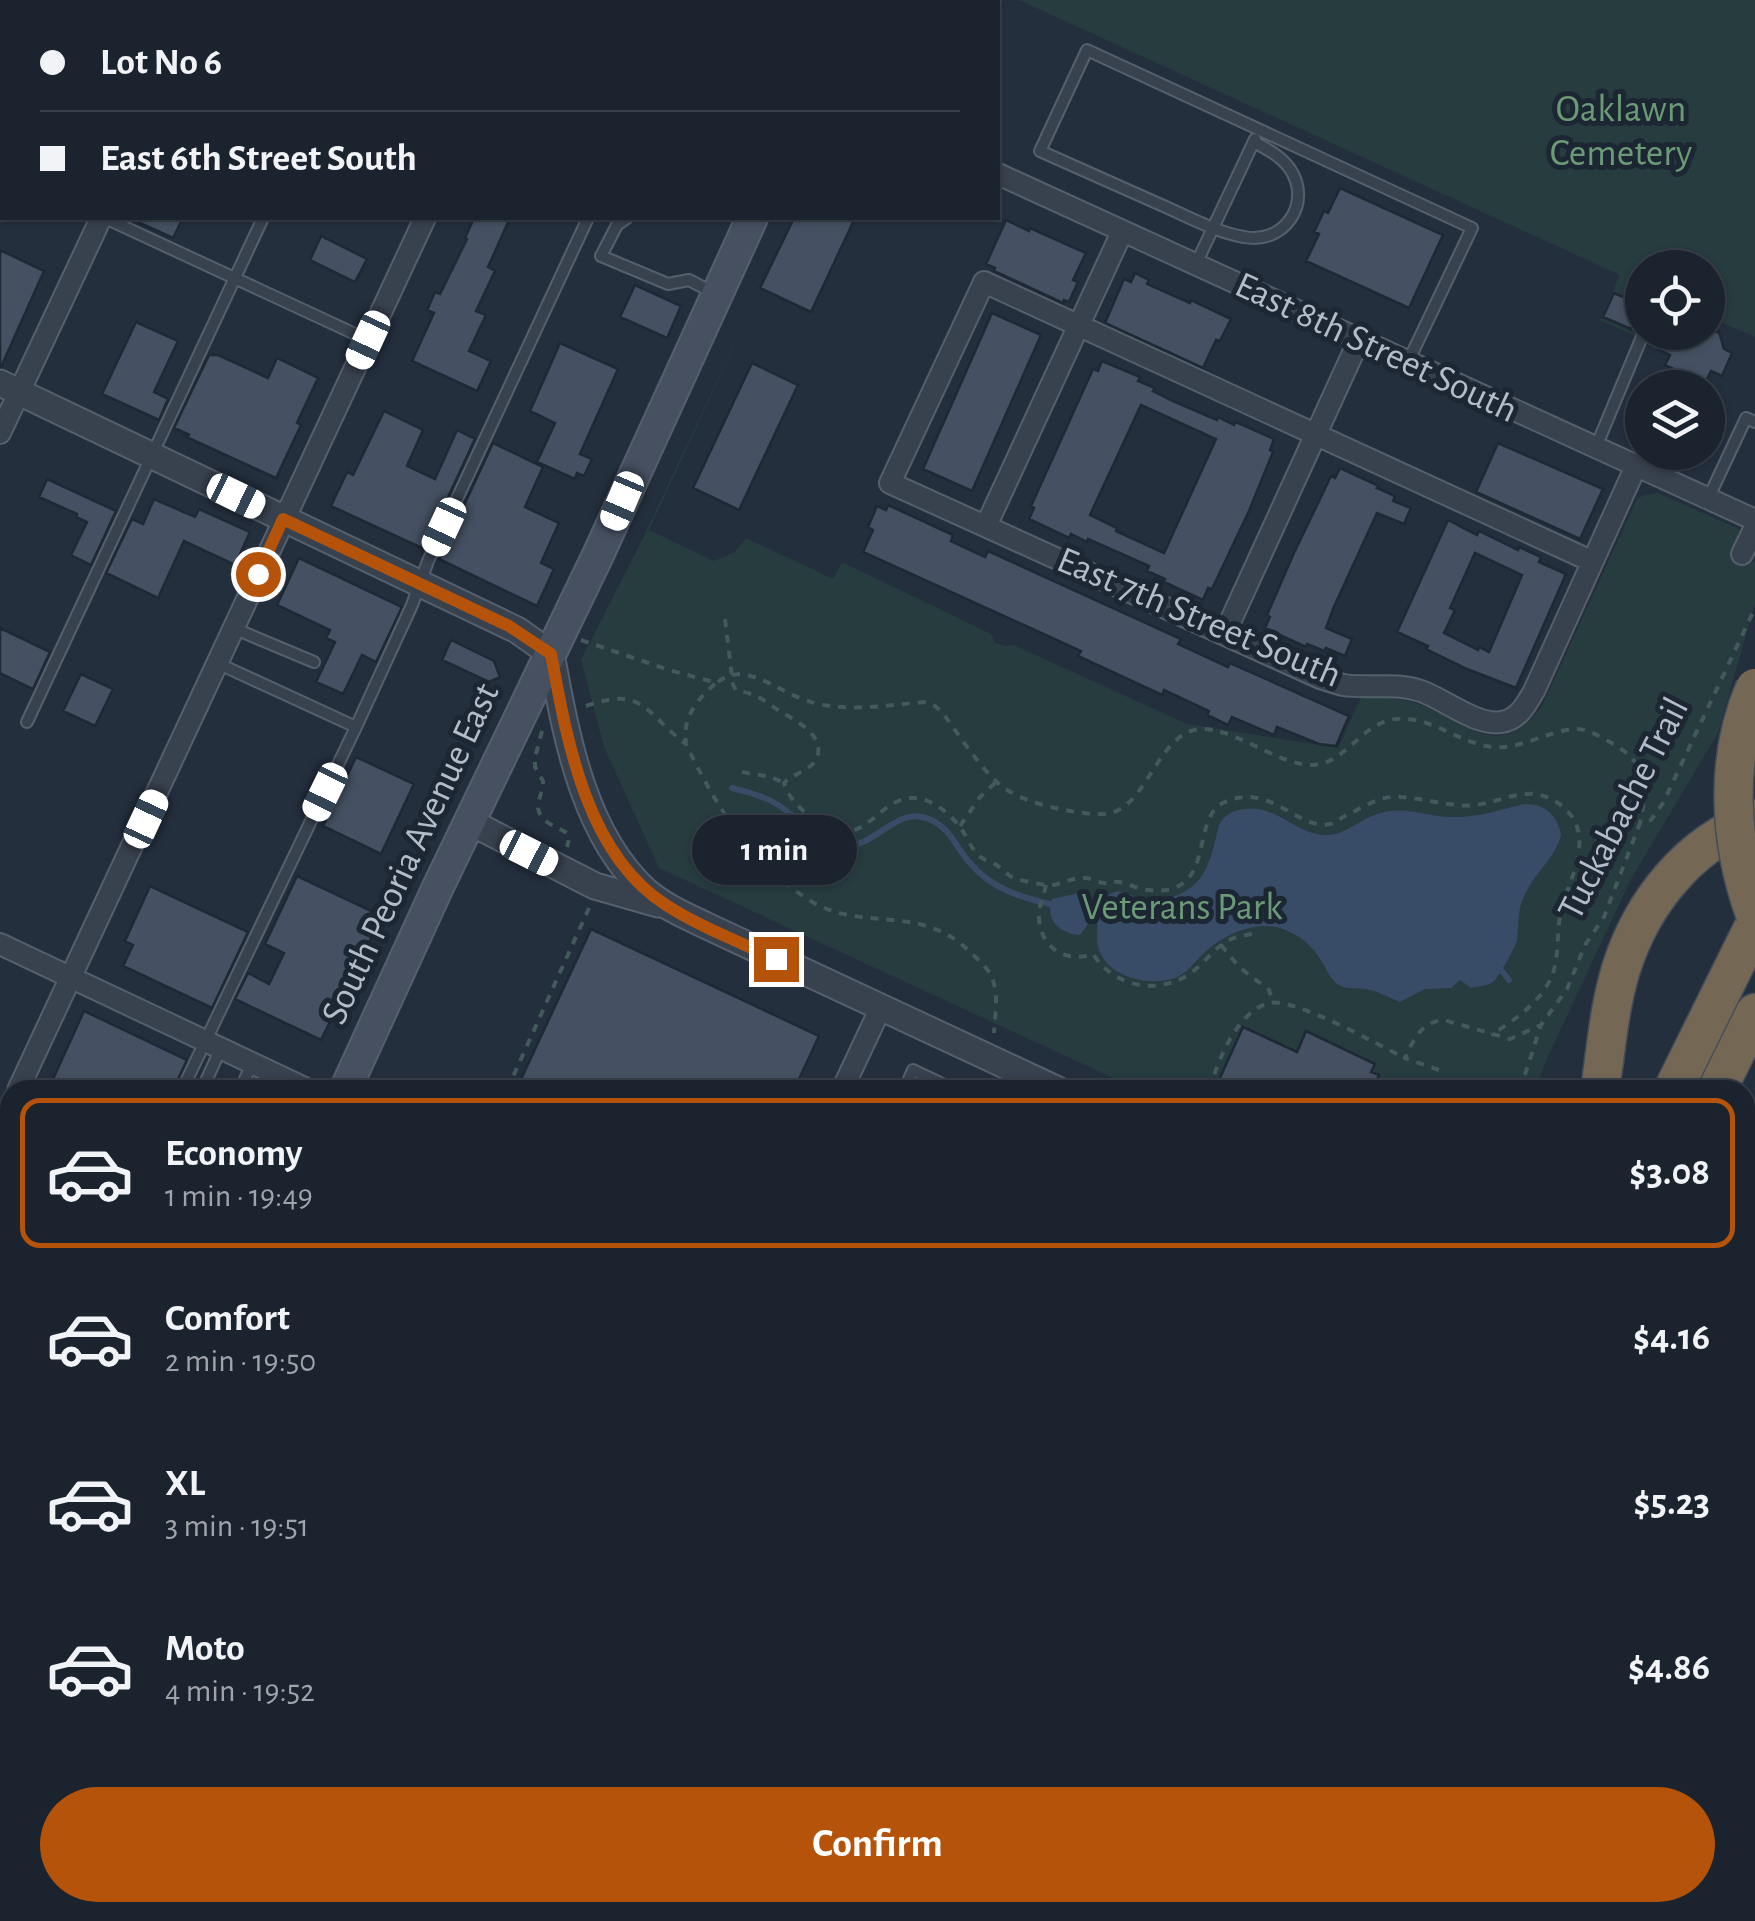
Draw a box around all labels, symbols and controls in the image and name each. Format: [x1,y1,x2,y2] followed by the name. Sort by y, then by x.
[100,44,222,82] text: Lot No 6
[1550,91,1692,173] park label: Oaklawn Cemetery
[100,140,417,178] text: East 6th Street South
[1625,250,1725,470] map controls
[1625,250,1725,350] button: locate
[1229,266,1523,430] street label: East 8th Street South
[342,306,394,374] car
[1625,370,1725,470] button: layers
[596,468,648,534] car
[202,469,270,523] car
[418,493,470,561] car
[1051,541,1347,695] street label: East 7th Street South
[236,552,281,597] route start
[315,678,507,1030] street label: South Peoria Avenue East
[1552,692,1696,926] street label: Tuckabache Trail
[298,758,352,826] car
[120,785,172,853] car
[694,814,858,884] callout: 1 min
[495,826,563,880] car
[741,834,808,866] text: 1 min
[1082,889,1283,927] park label: Veterans Park
[754,937,799,982] route end
[45,1128,135,1218] icon: car
[165,1135,303,1173] text: Economy
[1629,1154,1710,1192] text: $3.08
[165,1180,313,1212] text: 1 min · 19:49
[45,1293,135,1383] icon: car
[165,1300,290,1338] text: Comfort
[1633,1319,1710,1357] text: $4.16
[165,1345,316,1377] text: 2 min · 19:50
[45,1458,135,1548] icon: car
[165,1465,205,1503] text: XL
[1634,1484,1710,1522] text: $5.23
[165,1510,309,1542] text: 3 min · 19:51
[45,1623,135,1713] icon: car
[165,1630,245,1668] text: Moto
[1628,1649,1710,1687] text: $4.86
[165,1675,315,1707] text: 4 min · 19:52
[40,1787,1715,1902] button: Confirm

